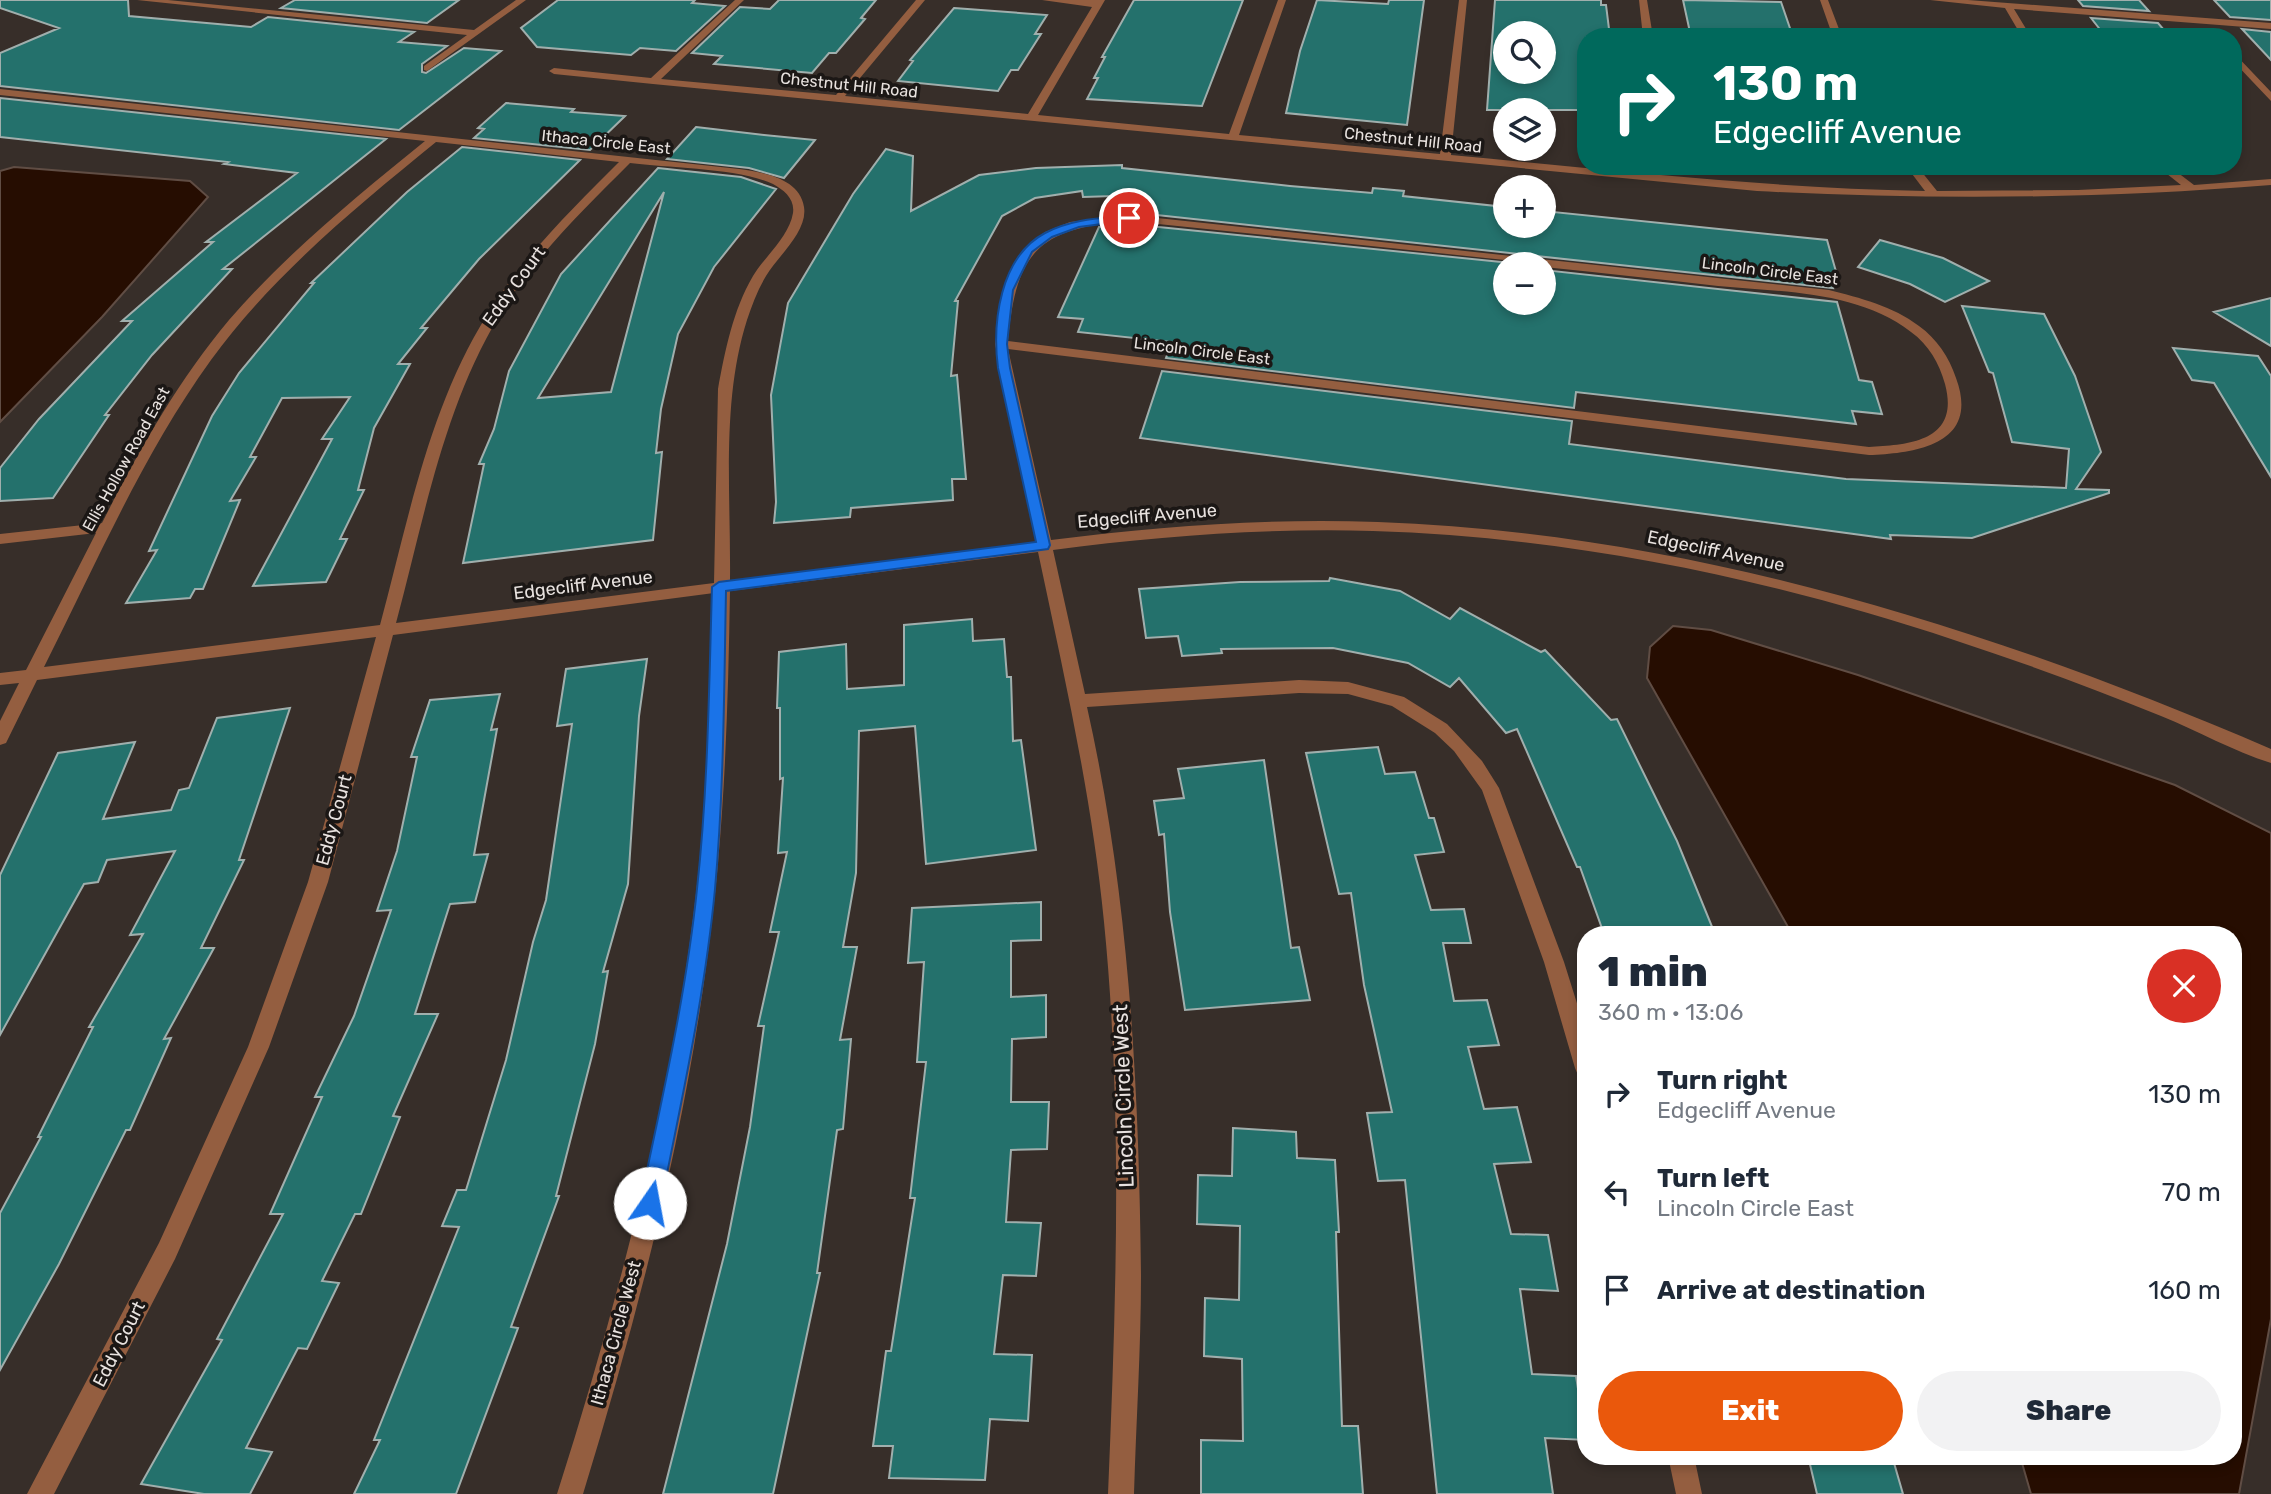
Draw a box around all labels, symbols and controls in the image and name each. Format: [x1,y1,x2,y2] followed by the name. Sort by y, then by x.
[1493,21,1556,315] map controls
[1493,21,1556,84] button: search
[1713,54,1858,112] text: 130 m
[1598,56,1689,147] icon: right
[779,68,919,102] street label: Chestnut Hill Road
[1493,98,1556,161] button: layers
[1713,113,1962,151] text: Edgecliff Avenue
[1343,123,1483,157] street label: Chestnut Hill Road
[540,126,672,158] street label: Ithaca Circle East
[1493,175,1556,238] button: +
[1099,188,1159,248] pin
[1110,199,1148,237] icon: arrive
[478,242,550,330] street label: Eddy Court
[1493,252,1556,315] button: −
[1701,253,1839,289] street label: Lincoln Circle East
[1133,333,1271,369] street label: Lincoln Circle East
[78,384,174,534] street label: Ellis Hollow Road East
[1076,499,1218,533] street label: Edgecliff Avenue
[1645,526,1787,576] street label: Edgecliff Avenue
[512,566,654,604] street label: Edgecliff Avenue
[311,772,357,868] street label: Eddy Court
[1598,947,1708,997] text: 1 min
[2147,949,2221,1023] button: close
[1598,998,1743,1026] text: 360 m · 13:06
[1107,1004,1139,1188] street label: Lincoln Circle West
[1657,1065,1787,1096] text: Turn right
[1598,1075,1636,1113] icon: right
[2148,1079,2221,1110] text: 130 m
[1657,1096,1836,1124] text: Edgecliff Avenue
[1657,1163,1769,1194] text: Turn left
[613,1166,687,1240] position arrow
[1598,1173,1636,1211] icon: left
[2162,1177,2221,1208] text: 70 m
[1657,1194,1854,1222] text: Lincoln Circle East
[586,1258,646,1408] street label: Ithaca Circle West
[1598,1271,1636,1309] icon: arrive
[1657,1275,1925,1306] text: Arrive at destination
[2148,1275,2221,1306] text: 160 m
[88,1298,150,1390] street label: Eddy Court
[1598,1371,1903,1451] button: Exit
[1917,1371,2221,1451] button: Share

